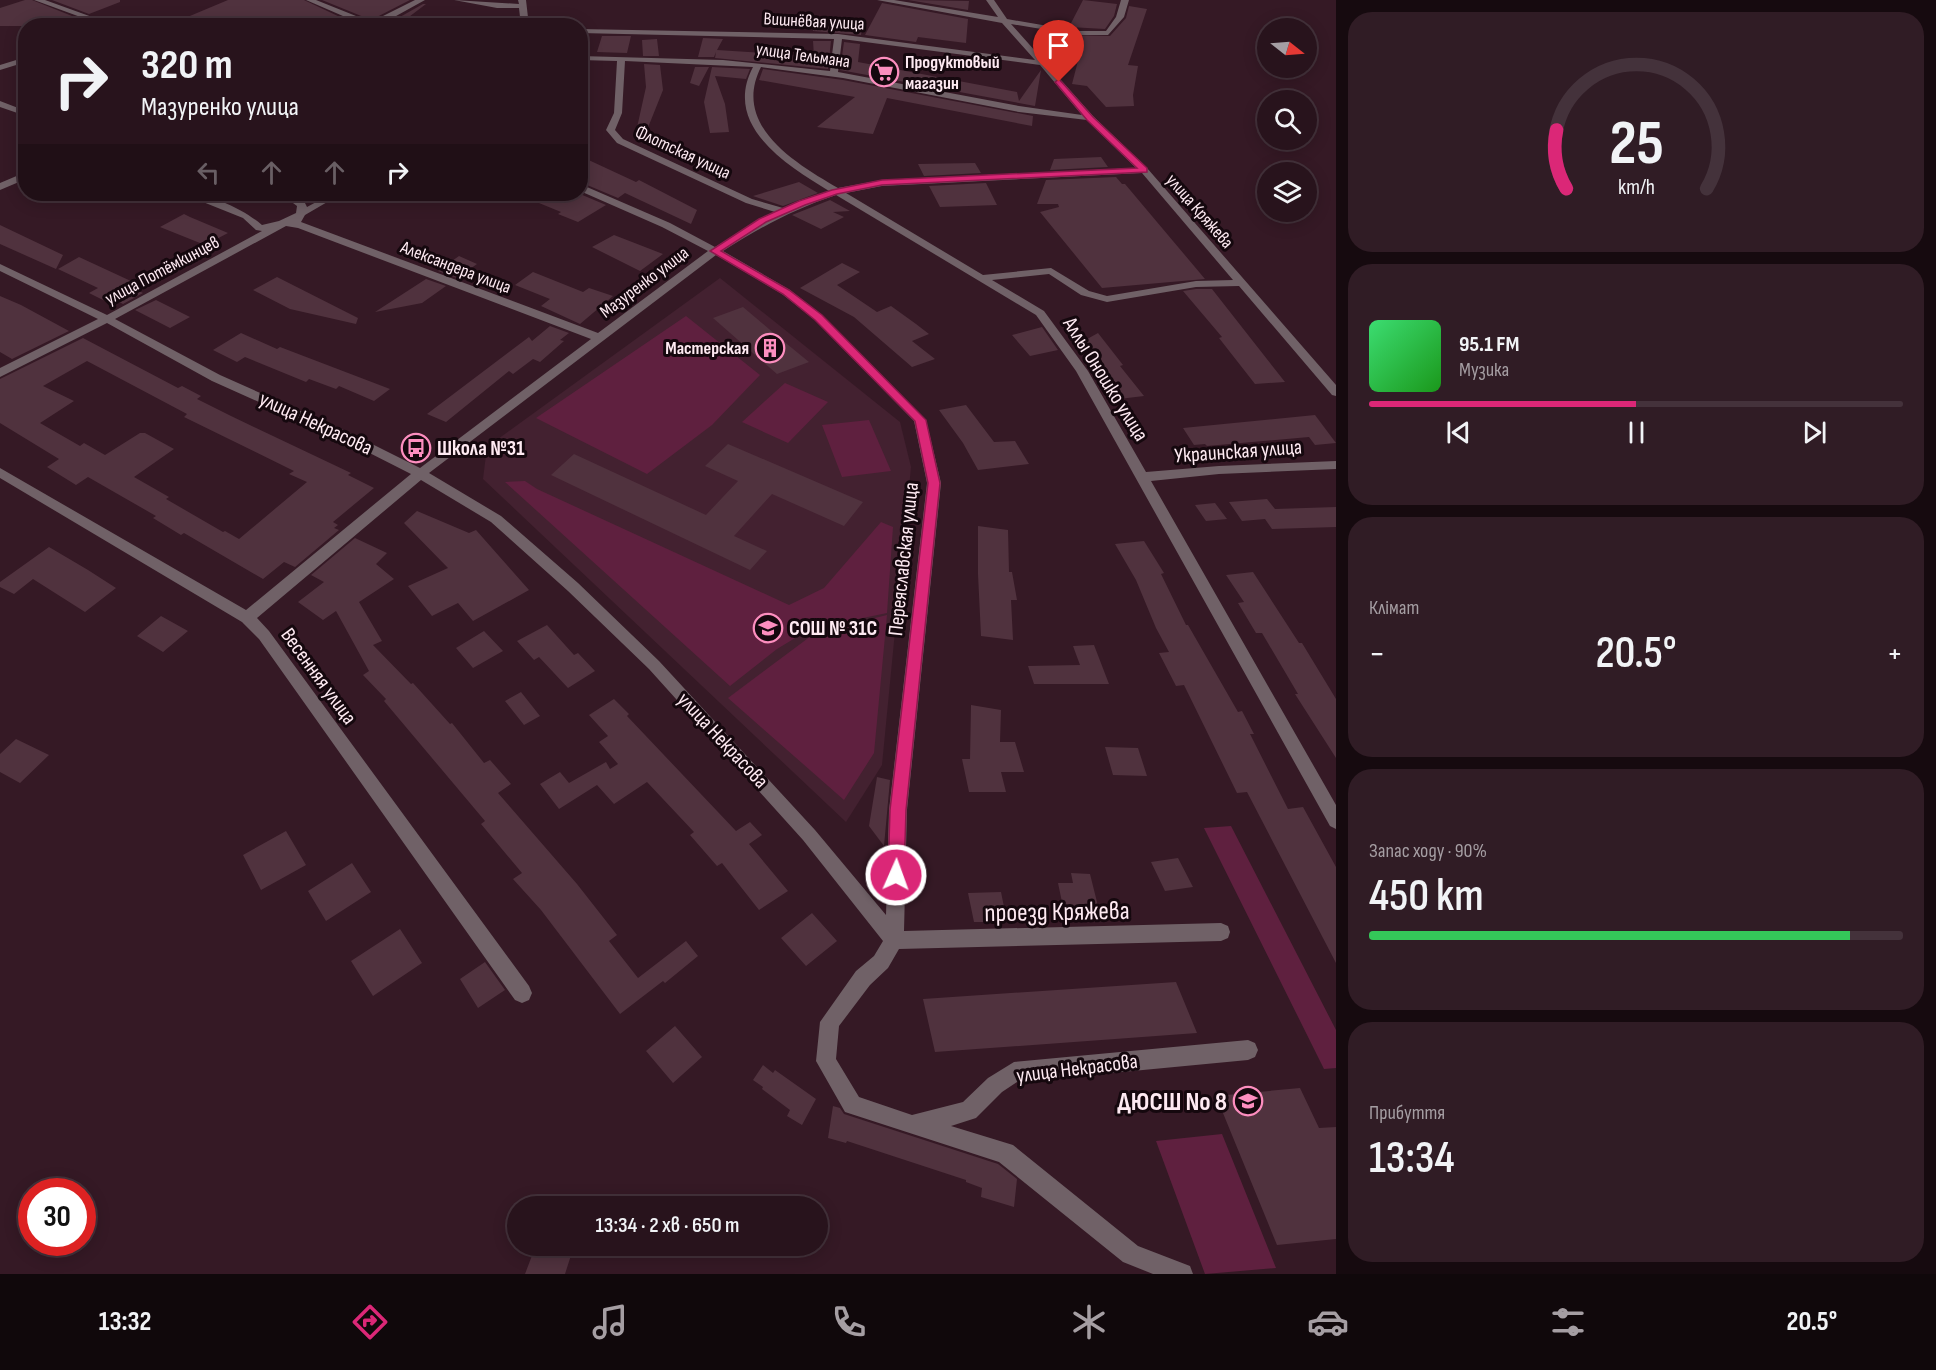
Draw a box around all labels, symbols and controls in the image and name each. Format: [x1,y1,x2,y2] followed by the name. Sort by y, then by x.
[763,8,865,35] street label: Вишнёвая улица
[1257,18,1317,78] north arrow
[1257,18,1317,222] map controls
[1033,20,1084,82] pin
[1042,29,1075,62] icon: arrive
[755,38,851,73] street label: улица Тельмана
[141,40,233,91] text: 320 m
[42,42,120,120] icon: right
[905,52,1000,94] place label: Продуктовый магазин
[868,56,900,88] supermarket icon: Продуктовый магазин
[1257,90,1317,150] button: search
[141,91,299,123] text: Мазуренко улица
[1609,107,1663,182] text: 25
[632,121,734,184] street label: Флотская улица
[192,156,225,189] icon: left
[255,156,288,189] icon: ahead
[318,156,351,189] icon: ahead
[381,156,414,189] icon: right
[1257,162,1317,222] button: layers
[1162,170,1238,253] street label: улица Кряжева
[1617,176,1655,201] text: km/h
[102,232,223,309] street label: улица Потёмкинцев
[397,236,514,298] street label: Александера улица
[596,242,693,322] street label: Мазуренко улица
[1057,312,1154,446] street label: Аллы Оношко улица
[1459,331,1519,358] text: 95.1 FM
[754,332,786,364] building icon: Мастерская
[665,338,749,359] place label: Мастерская
[1459,358,1509,382] text: Музика
[255,386,376,461] street label: улица Некрасова
[1442,416,1475,449] icon: previous
[1620,416,1653,449] icon: pause
[1798,416,1831,449] icon: next
[400,432,432,464] bus stop icon: Школа №31
[1173,435,1303,468] street label: Украинская улица
[437,436,524,461] place label: Школа №31
[883,481,924,637] street label: Переяславская улица
[1369,596,1419,620] text: Клімат
[752,612,784,644] school or university icon: СОШ № 31С
[789,616,877,641] place label: СОШ № 31С
[275,623,362,729] street label: Весенняя улица
[1595,626,1677,681] text: 20.5°
[1369,634,1385,674] text: −
[1887,634,1903,674] text: +
[672,687,773,793] street label: улица Некрасова
[1369,839,1487,863] text: Запас ходу · 90%
[864,843,928,907] position arrow
[1369,869,1484,924] text: 450 km
[984,896,1130,929] street label: проезд Кряжева
[1015,1049,1139,1088] street label: улица Некрасова
[1232,1085,1264,1117] school or university icon: ДЮСШ No 8
[1117,1087,1227,1118] place label: ДЮСШ No 8
[1369,1101,1445,1125] text: Прибуття
[1369,1131,1455,1186] text: 13:34
[18,1178,96,1256] speed limit sign: 30
[596,1212,739,1239] text: 13:34 · 2 хв · 650 m
[349,1301,391,1343] icon: directions
[589,1301,631,1343] icon: music
[828,1301,870,1343] icon: phone
[1068,1301,1110,1343] icon: climate
[1307,1301,1349,1343] icon: car
[1547,1301,1589,1343] icon: filters
[99,1306,151,1338] text: 13:32
[1787,1306,1837,1338] text: 20.5°

